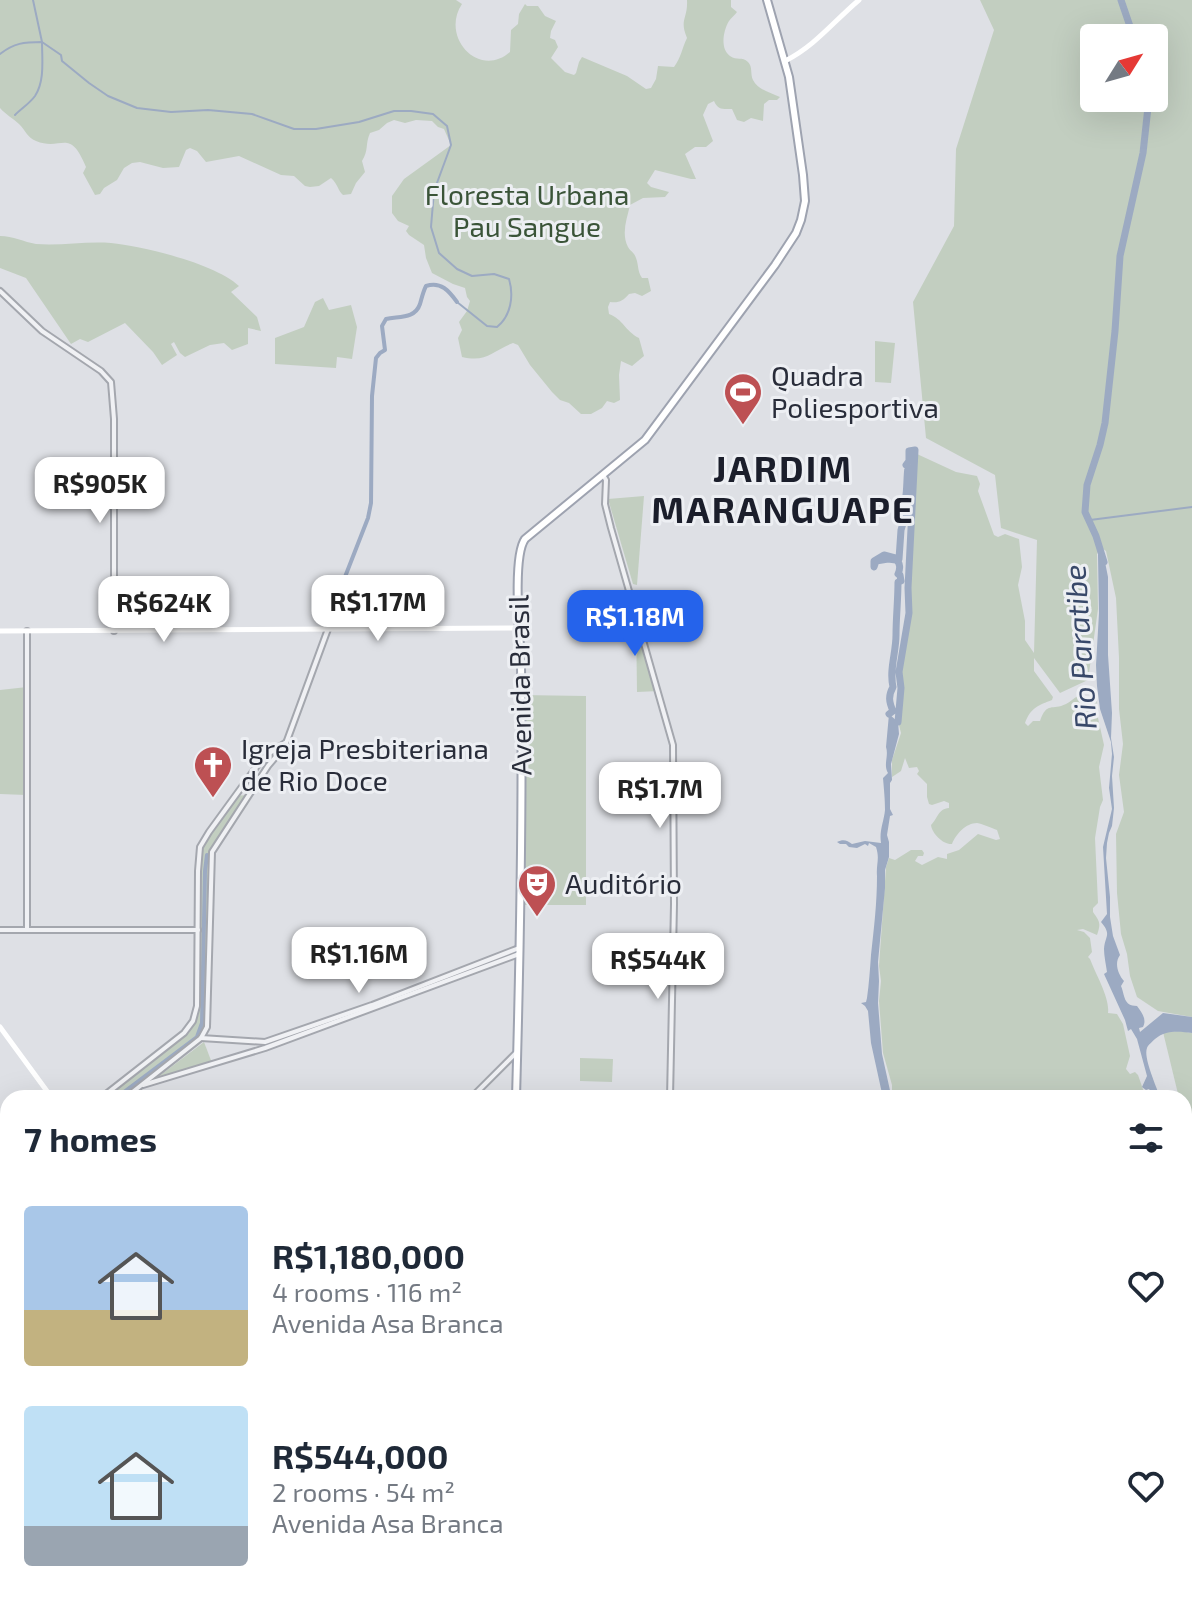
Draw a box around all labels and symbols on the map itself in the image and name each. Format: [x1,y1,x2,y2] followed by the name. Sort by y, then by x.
[1080,24,1168,112] north arrow
[425,177,629,243] park label: Floresta Urbana Pau Sangue
[771,358,939,424] place label: Quadra Poliesportiva
[722,371,764,426] sports icon: Quadra Poliesportiva
[651,446,915,530] district label: JARDIM MARANGUAPE
[35,457,165,525] pin: R$905K
[1055,564,1103,731] water label: Rio Paratibe
[304,575,452,643] pin: R$1.17M
[99,576,229,644] pin: R$624K
[561,590,709,658] pin: R$1.18M
[500,594,538,776] street label: Avenida Brasil
[241,731,489,797] place label: Igreja Presbiteriana de Rio Doce
[192,744,234,799] church icon: Igreja Presbiteriana de Rio Doce
[595,762,725,830] pin: R$1.7M
[516,863,558,918] theatre icon: Auditório
[565,866,682,900] place label: Auditório
[285,927,433,995] pin: R$1.16M
[593,933,723,1001] pin: R$544K

